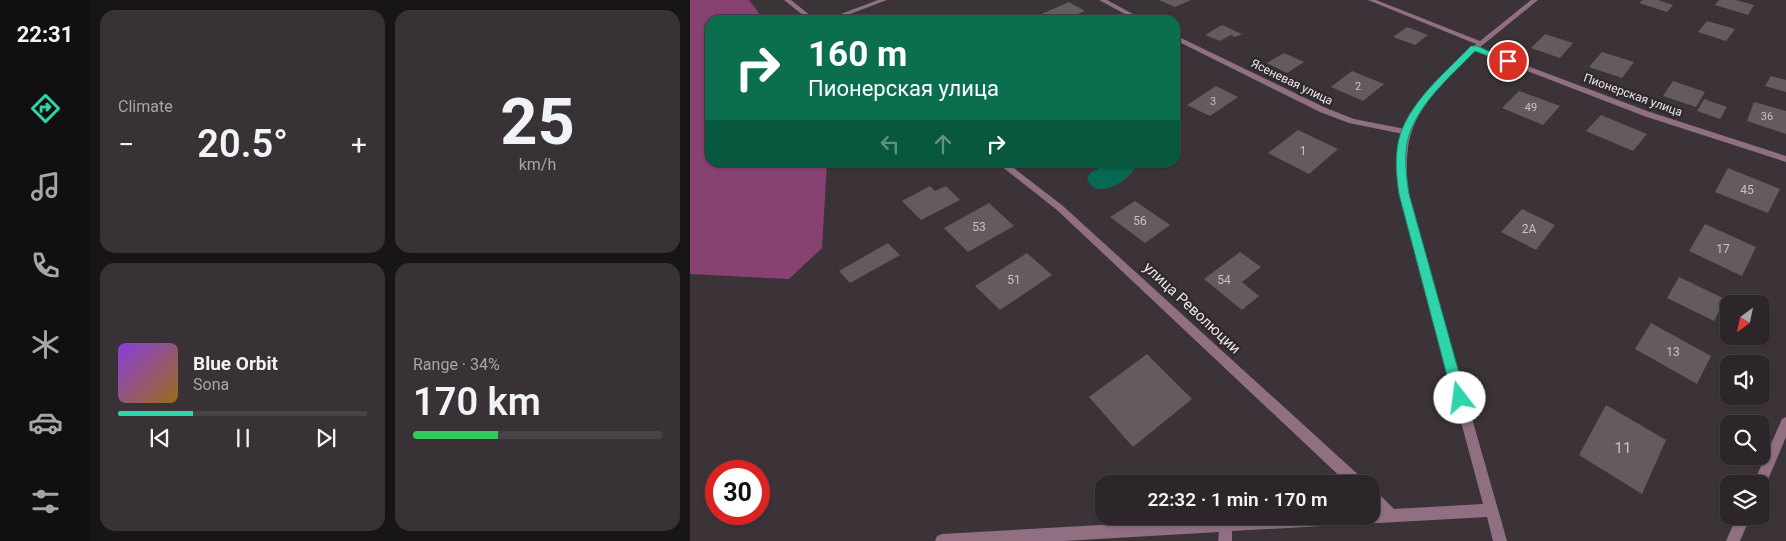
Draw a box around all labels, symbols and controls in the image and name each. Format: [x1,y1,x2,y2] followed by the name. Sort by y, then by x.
[17,22,73,47] text: 22:31
[808,34,907,75] text: 160 m
[725,35,790,100] icon: right
[1487,40,1529,82] pin
[1494,47,1522,75] icon: arrive
[1249,56,1335,108] street label: Ясеневая улица
[1582,71,1684,119] street label: Пионерская улица
[808,76,999,101] text: Пионерская улица
[1355,80,1361,93] house number: 2
[500,84,575,160] text: 25
[28,91,63,126] icon: directions
[1210,95,1216,108] house number: 3
[118,97,173,116] text: Climate
[1525,101,1537,114] house number: 49
[1761,110,1773,123] house number: 36
[197,122,288,166] text: 20.5°
[118,128,134,161] text: −
[351,128,367,161] text: +
[876,130,904,158] icon: left
[929,130,957,158] icon: ahead
[982,130,1010,158] icon: right
[1300,144,1306,158] house number: 1
[519,155,556,174] text: km/h
[28,169,63,204] icon: music
[1740,183,1754,197] house number: 45
[1133,214,1147,228] house number: 56
[972,220,986,234] house number: 53
[1522,222,1536,236] house number: 2А
[1716,242,1730,256] house number: 17
[28,248,63,283] icon: phone
[1140,258,1244,358] street label: улица Революции
[1007,273,1021,287] house number: 51
[1217,273,1231,287] house number: 54
[1720,295,1770,345] north arrow
[1720,295,1770,525] map controls
[28,327,63,362] icon: climate
[1666,345,1680,359] house number: 13
[193,352,278,375] text: Blue Orbit
[413,355,500,374] text: Range · 34%
[1720,355,1770,405] button: sound
[1433,371,1485,423] position arrow
[193,375,229,394] text: Sona
[413,380,541,424] text: 170 km
[28,405,63,440] icon: car
[1720,415,1770,465] button: search
[146,424,174,452] icon: previous
[229,424,257,452] icon: pause
[312,424,340,452] icon: next
[1615,439,1631,457] house number: 11
[705,460,770,525] speed limit sign: 30
[1720,475,1770,525] button: layers
[28,484,63,519] icon: filters
[1147,488,1328,511] text: 22:32 · 1 min · 170 m

